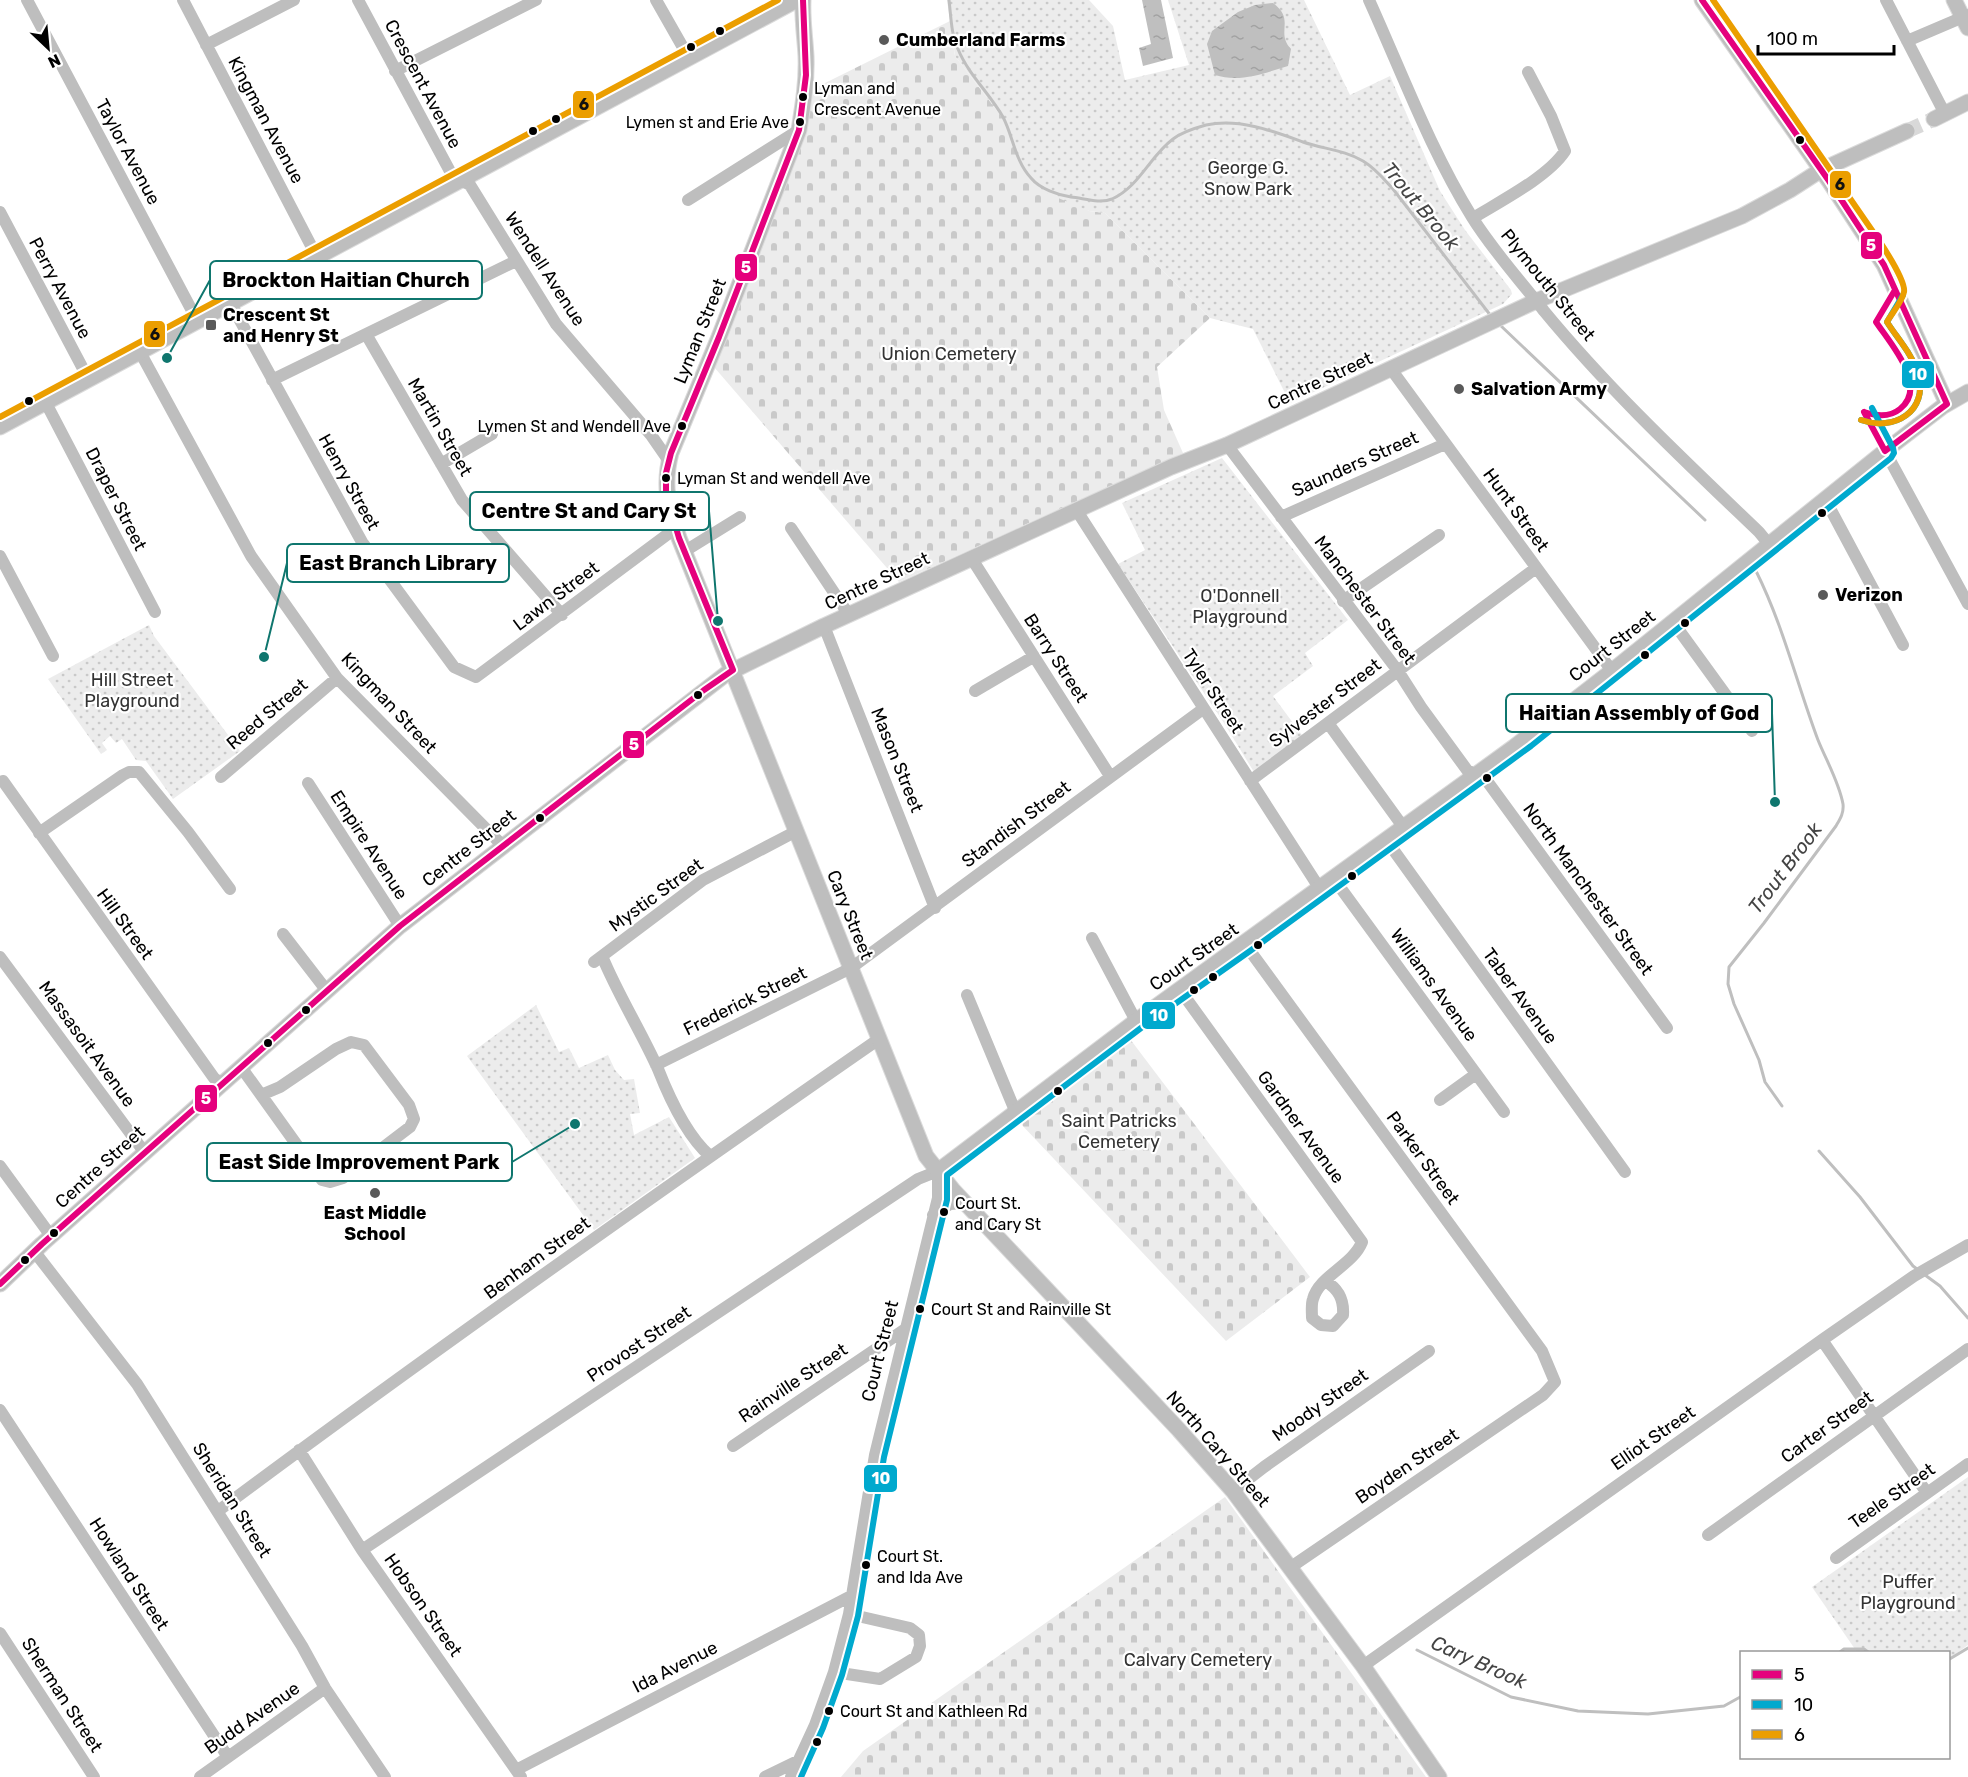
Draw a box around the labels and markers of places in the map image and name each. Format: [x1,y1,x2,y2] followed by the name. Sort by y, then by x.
[714,25,726,37] unlabelled marker
[896,29,1065,51] place label: Cumberland Farms
[877,33,891,47] marker: Cumberland Farms
[685,41,697,53] unlabelled marker
[814,79,941,119] place label: Lyman and Crescent Avenue
[797,91,809,103] marker: Lyman and Crescent Avenue
[550,113,562,125] unlabelled marker
[626,113,789,132] place label: Lymen st and Erie Ave
[794,116,806,128] marker: Lymen st and Erie Ave
[527,125,539,137] unlabelled marker
[1794,134,1806,146] unlabelled marker
[210,261,482,299] callout: Brockton Haitian Church
[223,304,339,347] place label: Crescent St and Henry St
[204,318,218,332] marker: Crescent St and Henry St
[1471,378,1607,400] place label: Salvation Army
[1452,382,1466,396] marker: Salvation Army
[23,395,35,407] unlabelled marker
[477,417,671,436] place label: Lymen St and Wendell Ave
[676,420,688,432] marker: Lymen St and Wendell Ave
[677,469,871,488] place label: Lyman St and wendell Ave
[660,472,672,484] marker: Lyman St and wendell Ave
[470,492,709,530] callout: Centre St and Cary St
[1816,507,1828,519] unlabelled marker
[287,544,509,582] callout: East Branch Library
[1835,584,1903,606] place label: Verizon
[1816,588,1830,602] marker: Verizon
[1679,617,1691,629] unlabelled marker
[1639,649,1651,661] unlabelled marker
[692,689,704,701] unlabelled marker
[1506,694,1772,732] callout: Haitian Assembly of God
[1481,772,1493,784] unlabelled marker
[534,812,546,824] unlabelled marker
[1346,870,1358,882] unlabelled marker
[1252,939,1264,951] unlabelled marker
[1207,971,1219,983] unlabelled marker
[1188,984,1200,996] unlabelled marker
[300,1004,312,1016] unlabelled marker
[262,1037,274,1049] unlabelled marker
[1052,1085,1064,1097] unlabelled marker
[207,1143,512,1181] callout: East Side Improvement Park
[368,1186,382,1200] marker: East Middle School
[955,1194,1041,1234] place label: Court St. and Cary St
[324,1202,427,1245] place label: East Middle School
[938,1206,950,1218] marker: Court St. and Cary St
[48,1227,60,1239] unlabelled marker
[19,1254,31,1266] unlabelled marker
[931,1300,1111,1319] place label: Court St and Rainville St
[914,1303,926,1315] marker: Court St and Rainville St
[877,1547,963,1587] place label: Court St. and Ida Ave
[860,1559,872,1571] marker: Court St. and Ida Ave
[840,1702,1027,1721] place label: Court St and Kathleen Rd
[823,1705,835,1717] marker: Court St and Kathleen Rd
[811,1736,823,1748] unlabelled marker

